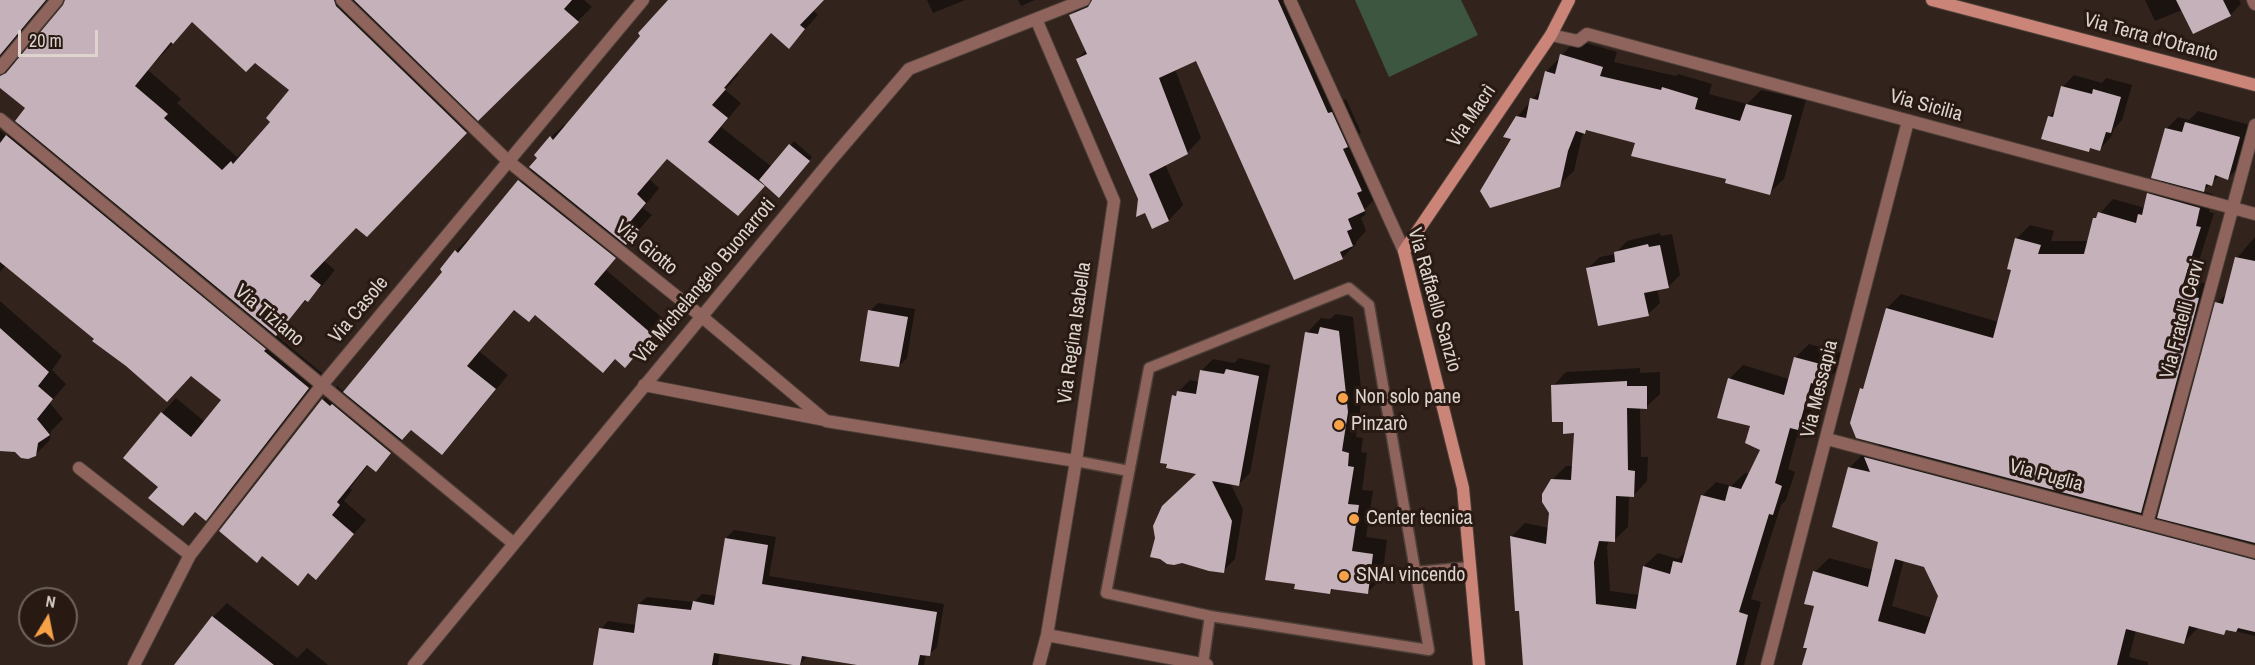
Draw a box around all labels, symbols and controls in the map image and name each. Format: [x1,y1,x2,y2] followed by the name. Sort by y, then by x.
[2081,9,2221,67] street label: Via Terra d'Otranto
[21,18,100,56] scale bar
[29,28,62,53] text: 20 m
[1443,80,1501,152] street label: Via Macrì
[1887,85,1965,127] street label: Via Sicilia
[629,194,781,368] street label: Via Michelangelo Buonarroti
[610,216,682,280] street label: Via Giotto
[1402,225,1466,375] street label: Via Raffaello Sanzio
[2156,257,2210,381] street label: Via Fratelli Cervi
[1053,261,1097,405] street label: Via Regina Isabella
[324,272,394,348] street label: Via Casole
[229,280,309,352] street label: Via Tiziano
[1796,338,1844,440] street label: Via Messapia
[1355,386,1461,410] place label: Non solo pane
[1336,391,1350,405] marker: Non solo pane
[1351,413,1408,437] place label: Pinzarò
[1332,418,1346,432] marker: Pinzarò
[2006,455,2086,497] street label: Via Puglia
[1366,507,1473,531] place label: Center tecnica
[1347,512,1361,526] marker: Center tecnica
[1356,564,1465,588] place label: SNAI vincendo
[1337,569,1351,583] marker: SNAI vincendo
[18,587,78,647] north arrow
[44,590,57,613] text: N

